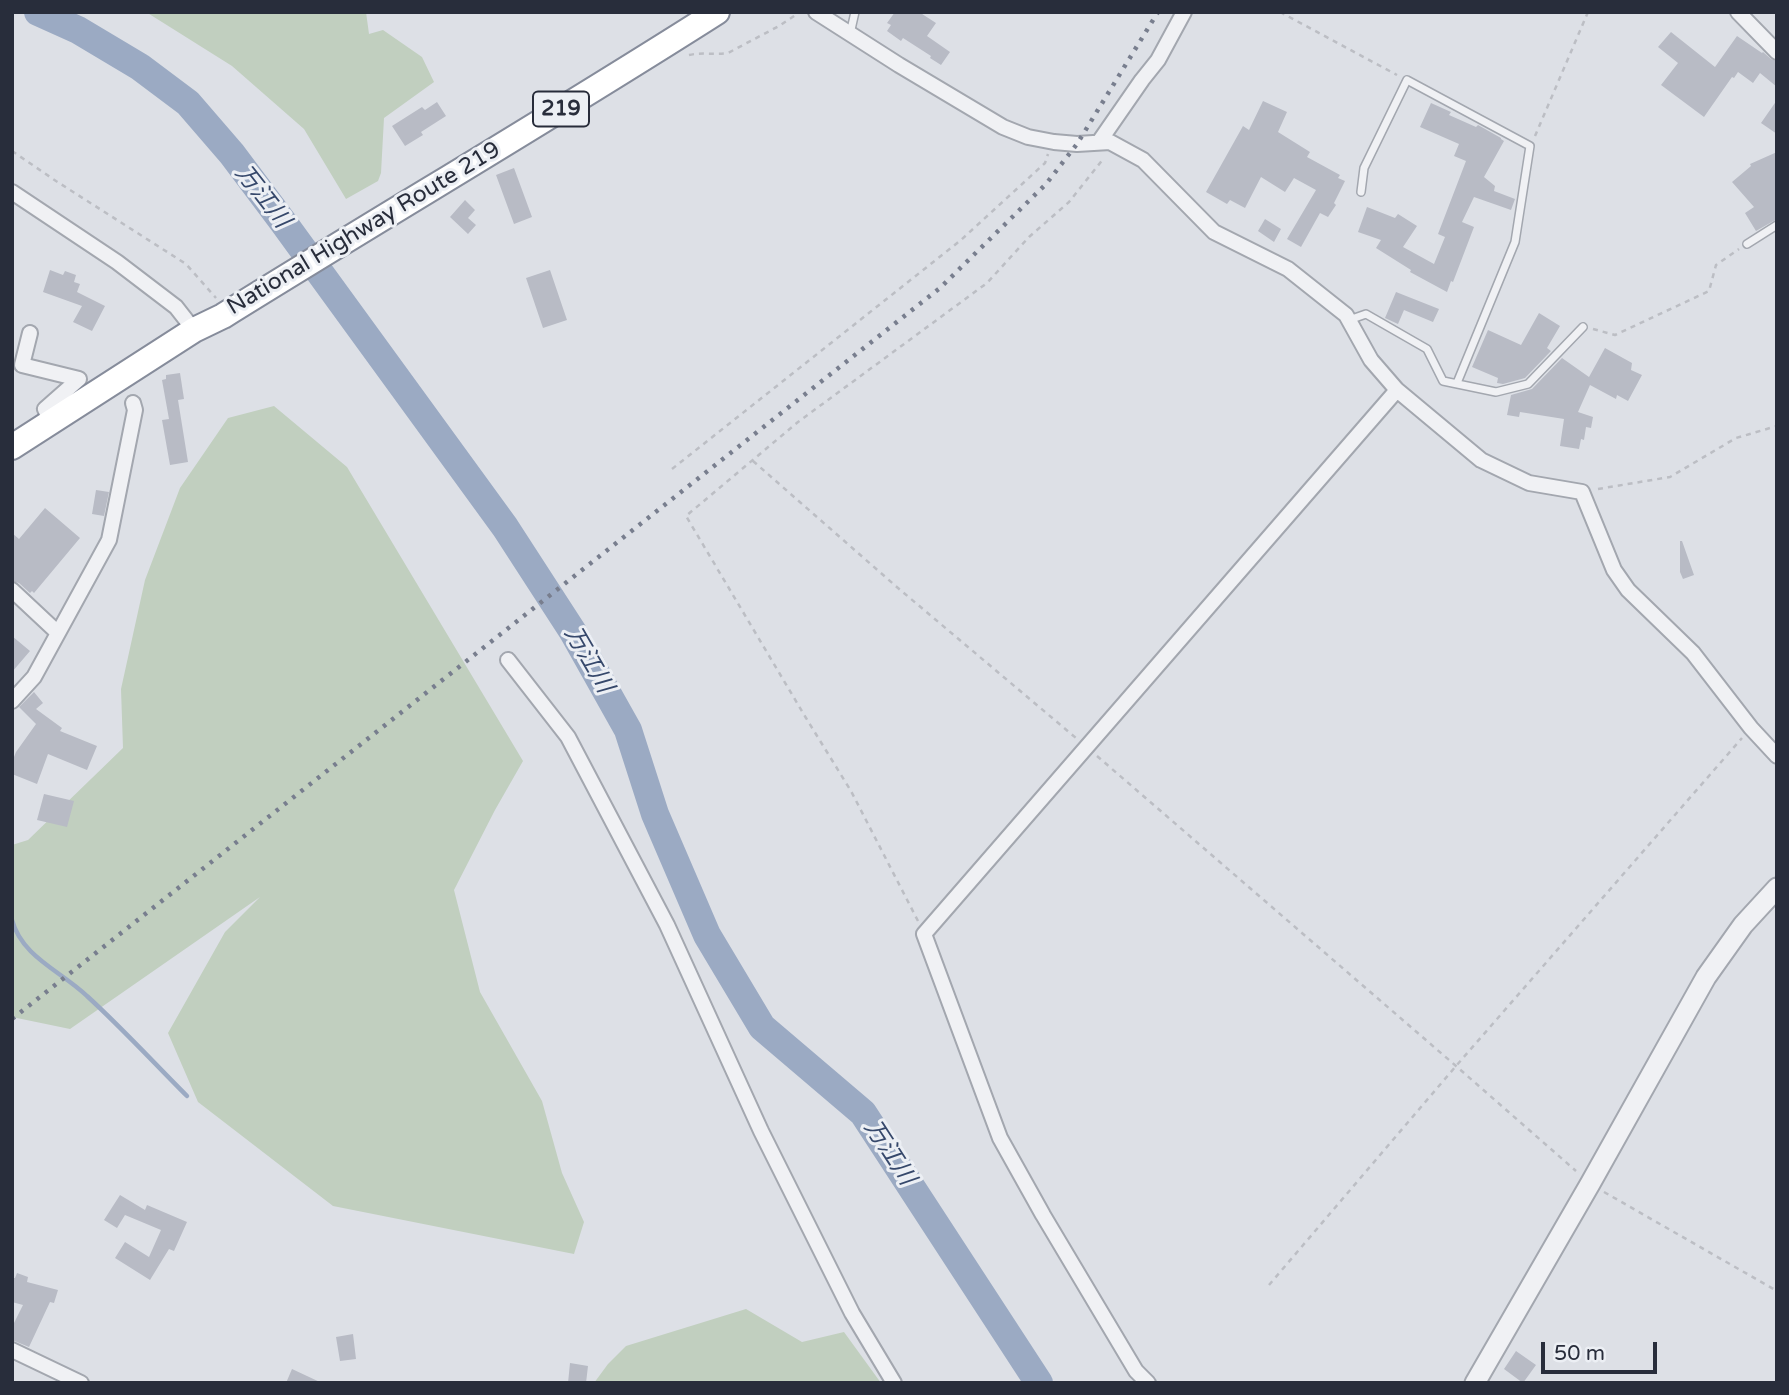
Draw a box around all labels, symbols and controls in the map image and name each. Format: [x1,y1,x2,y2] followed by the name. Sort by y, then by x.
[533,92,589,126] road number: 219
[222,136,506,322] street label: National Highway Route 219
[228,160,296,234] water label: 万江川
[558,622,618,698] water label: 万江川
[857,1115,921,1191] water label: 万江川
[1544,1328,1660,1372] scale bar
[1554,1341,1605,1366] text: 50 m

